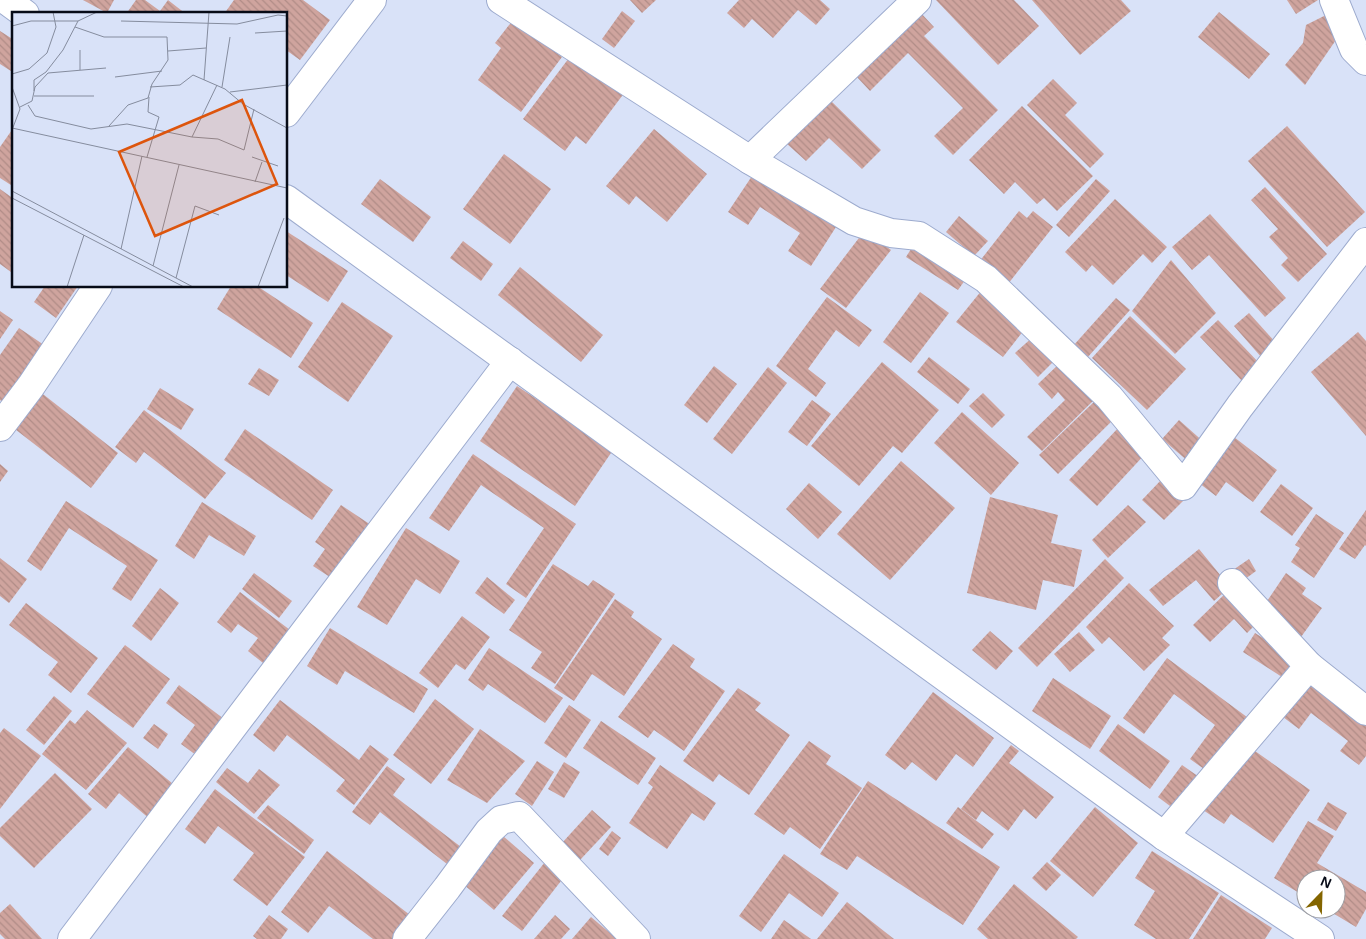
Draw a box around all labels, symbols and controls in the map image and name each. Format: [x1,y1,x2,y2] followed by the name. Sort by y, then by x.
[12,12,288,288] inset map
[1296,869,1346,919] north arrow
[1318,873,1334,891] text: N

